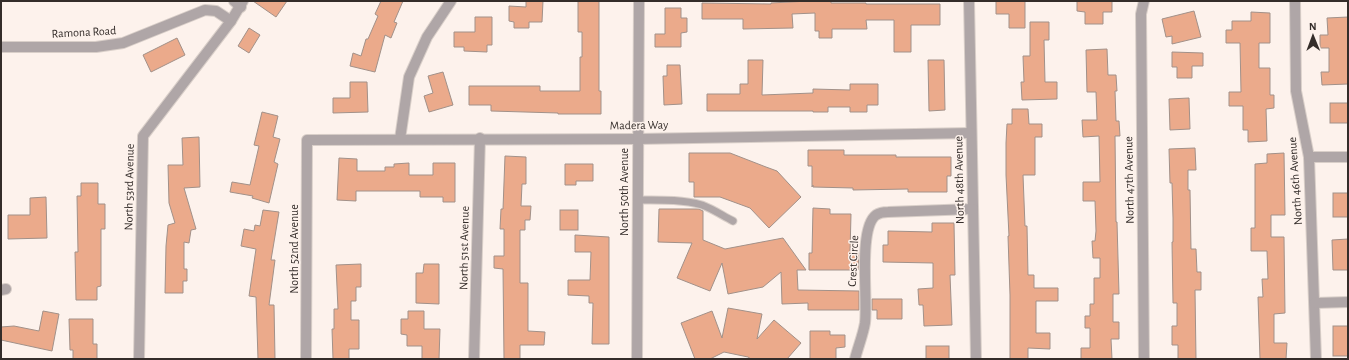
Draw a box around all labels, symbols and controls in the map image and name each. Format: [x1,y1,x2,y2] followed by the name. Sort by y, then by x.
[1293,16,1333,56] north arrow
[1309,21,1317,32] text: N
[51,24,117,40] street label: Ramona Road
[610,118,668,133] street label: Madera Way
[952,136,966,224] street label: North 48th Avenue
[1122,136,1136,224] street label: North 47th Avenue
[1286,137,1304,225] street label: North 46th Avenue
[122,144,136,230] street label: North 53rd Avenue
[618,148,630,236] street label: North 50th Avenue
[288,204,300,294] street label: North 52nd Avenue
[457,206,471,290] street label: North 51st Avenue
[846,235,860,287] street label: Crest Circle

